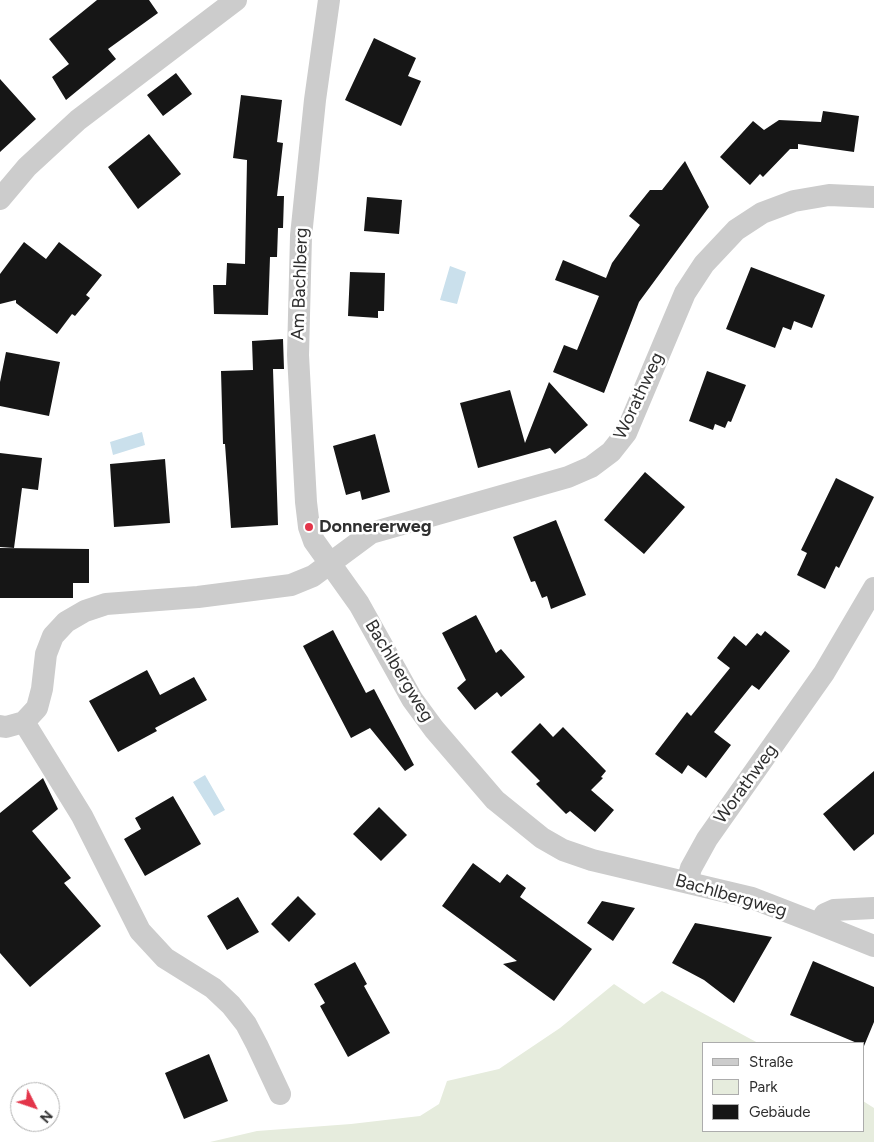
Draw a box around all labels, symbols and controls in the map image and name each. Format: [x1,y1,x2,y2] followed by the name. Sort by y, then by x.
[287,227,313,341] street label: Am Bachlberg
[610,349,668,443] street label: Worathweg
[319,516,432,538] place label: Donnererweg
[303,521,315,533] marker: Donnererweg
[360,616,438,726] street label: Bachlbergweg
[710,740,782,828] street label: Worathweg
[673,870,789,922] street label: Bachlbergweg
[702,1042,864,1132] legend
[749,1053,793,1071] text: Straße
[749,1078,778,1096] text: Park
[10,1082,60,1132] north arrow
[749,1103,810,1121] text: Gebäude
[36,1107,56,1126] text: N

